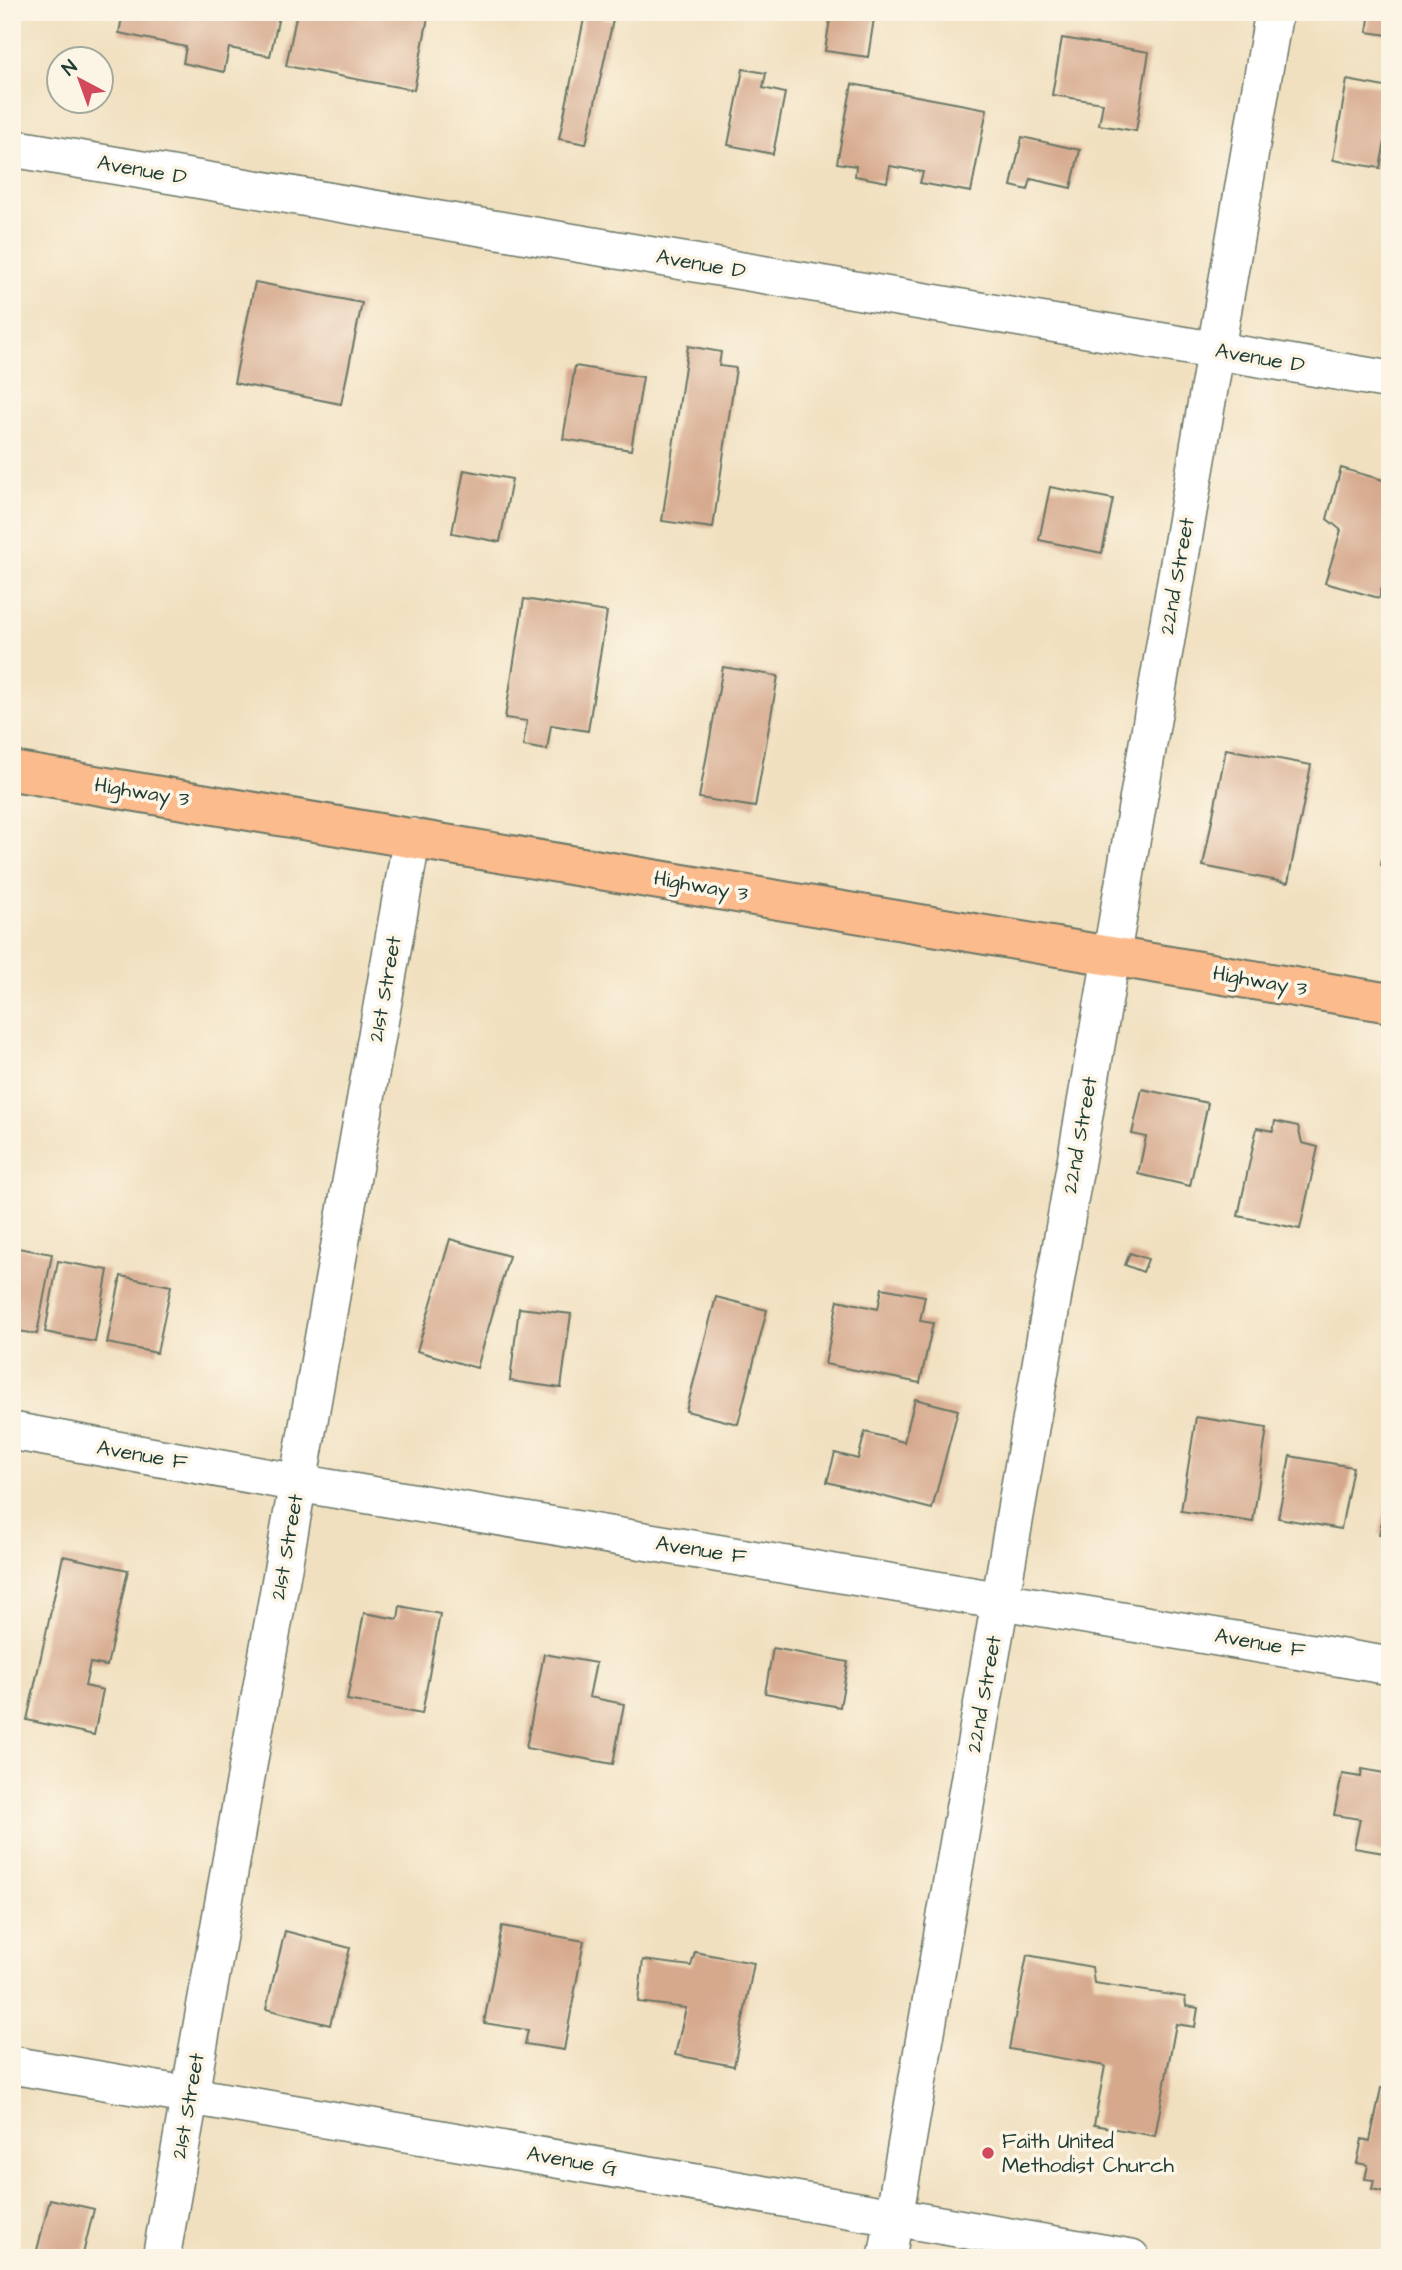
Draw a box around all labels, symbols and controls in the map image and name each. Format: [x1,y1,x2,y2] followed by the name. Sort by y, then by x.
[46,46,116,116] north arrow
[56,54,83,82] text: N
[95,148,189,192] street label: Avenue D
[654,242,748,286] street label: Avenue D
[1213,336,1307,380] street label: Avenue D
[1152,515,1202,637] street label: 22nd Street
[92,770,192,816] street label: Highway 3
[651,863,751,911] street label: Highway 3
[361,933,409,1044] street label: 21st Street
[1210,958,1310,1006] street label: Highway 3
[1055,1074,1105,1196] street label: 22nd Street
[95,1433,190,1477] street label: Avenue F
[263,1491,311,1602] street label: 21st Street
[654,1529,749,1572] street label: Avenue F
[1213,1621,1308,1665] street label: Avenue F
[959,1633,1009,1755] street label: 22nd Street
[164,2050,212,2161] street label: 21st Street
[1002,2127,1175,2180] place label: Faith United Methodist Church
[525,2139,620,2183] street label: Avenue G
[980,2145,996,2161] marker: Faith United Methodist Church

